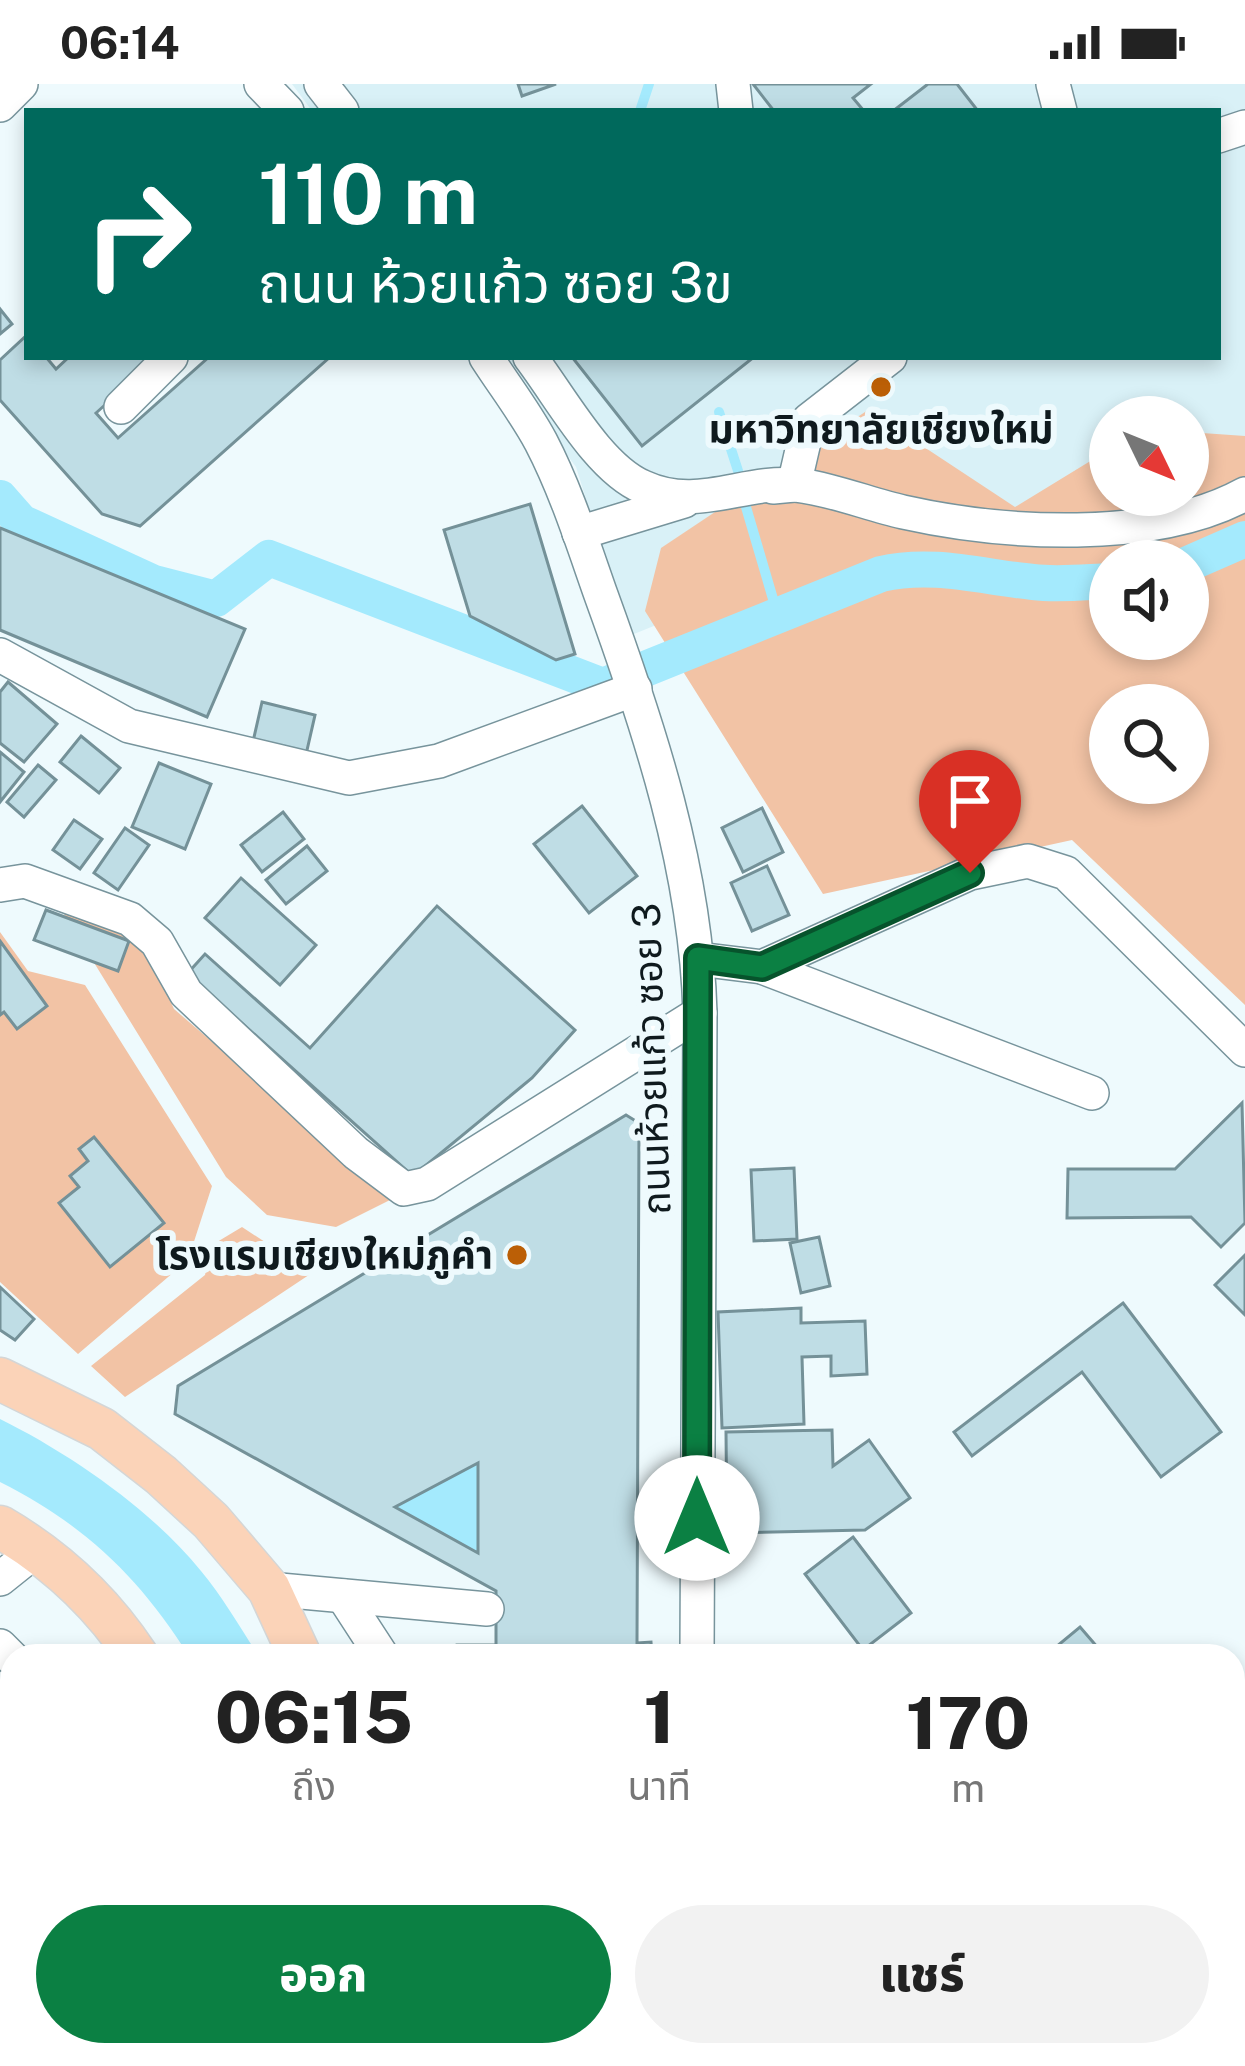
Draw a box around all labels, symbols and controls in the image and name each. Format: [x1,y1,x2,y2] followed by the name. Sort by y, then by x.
[60,16,180,69] text: 06:14
[258,144,478,243] text: 110 m
[60,156,216,312] icon: right
[258,251,733,314] text: ถนน ห้วยแก้ว ซอย 3ข
[868,374,894,400] marker: มหาวิทยาลัยเชียงใหม่
[1089,396,1209,516] north arrow
[1089,396,1209,804] map controls
[709,406,1054,452] place label: มหาวิทยาลัยเชียงใหม่
[1089,540,1209,660] button: sound
[1089,684,1209,804] button: search
[919,750,1021,873] pin
[937,768,1003,834] icon: arrive
[623,902,679,1216] street label: ถนนห้วยแก้ว ซอย 3
[155,1232,493,1279] place label: โรงแรมเชียงใหม่ภูคำ
[504,1242,530,1268] marker: โรงแรมเชียงใหม่ภูคำ
[634,1455,760,1581] position arrow
[215,1675,413,1759] text: 06:15
[644,1675,675,1759] text: 1
[906,1681,1030,1765] text: 170
[292,1763,336,1809] text: ถึง
[628,1763,691,1809] text: นาที
[951,1765,985,1811] text: m
[36,1905,611,2043] button: ออก
[635,1905,1209,2043] button: แชร์

